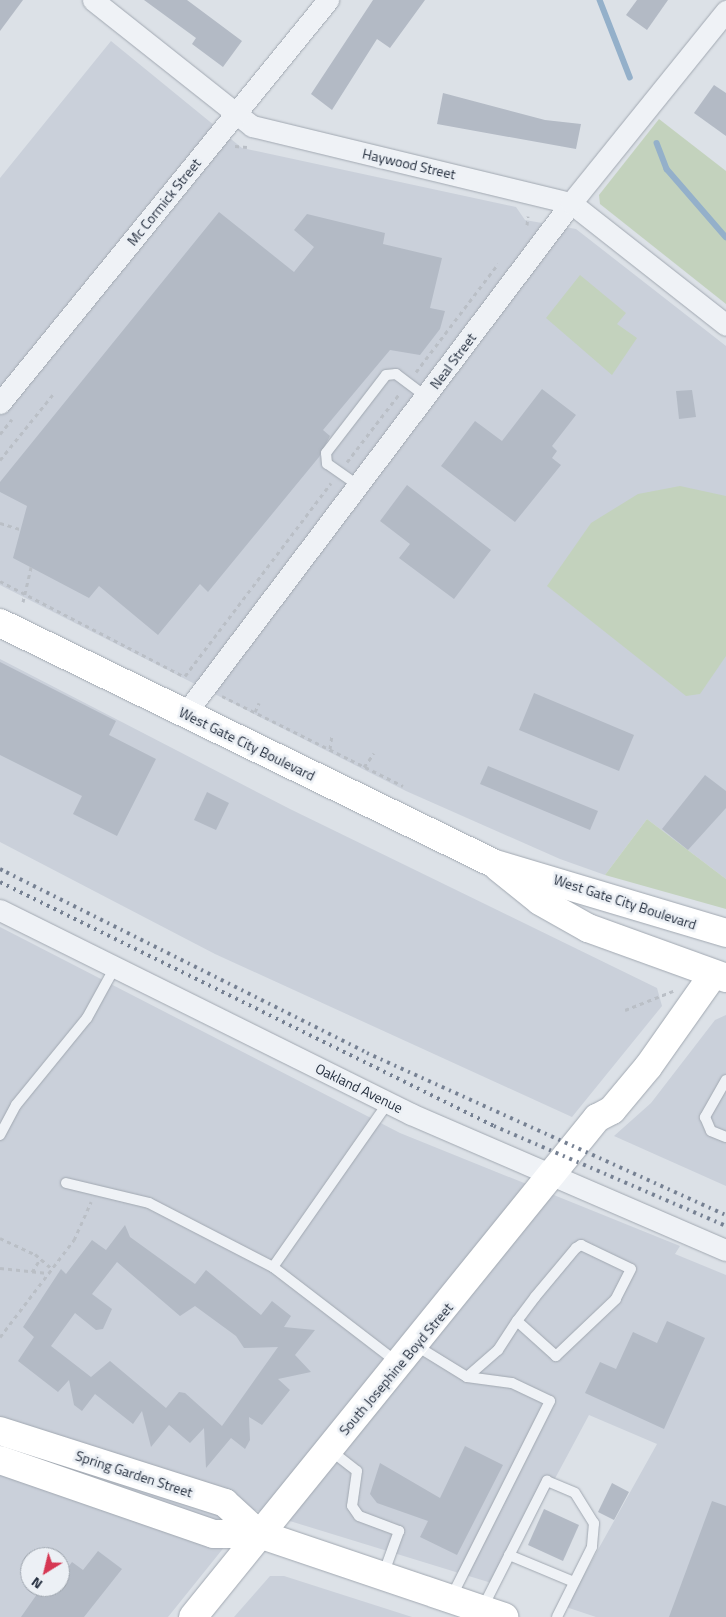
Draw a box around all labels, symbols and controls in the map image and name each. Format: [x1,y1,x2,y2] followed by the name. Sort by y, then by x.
[361,145,457,183] street label: Haywood Street
[124,155,204,249] street label: Mc Cormick Street
[426,330,480,392] street label: Neal Street
[176,704,318,784] street label: West Gate City Boulevard
[551,871,699,933] street label: West Gate City Boulevard
[313,1060,405,1116] street label: Oakland Avenue
[336,1299,456,1439] street label: South Josephine Boyd Street
[73,1447,195,1501] street label: Spring Garden Street
[20,1547,70,1597] north arrow
[26,1572,47,1595] text: N

